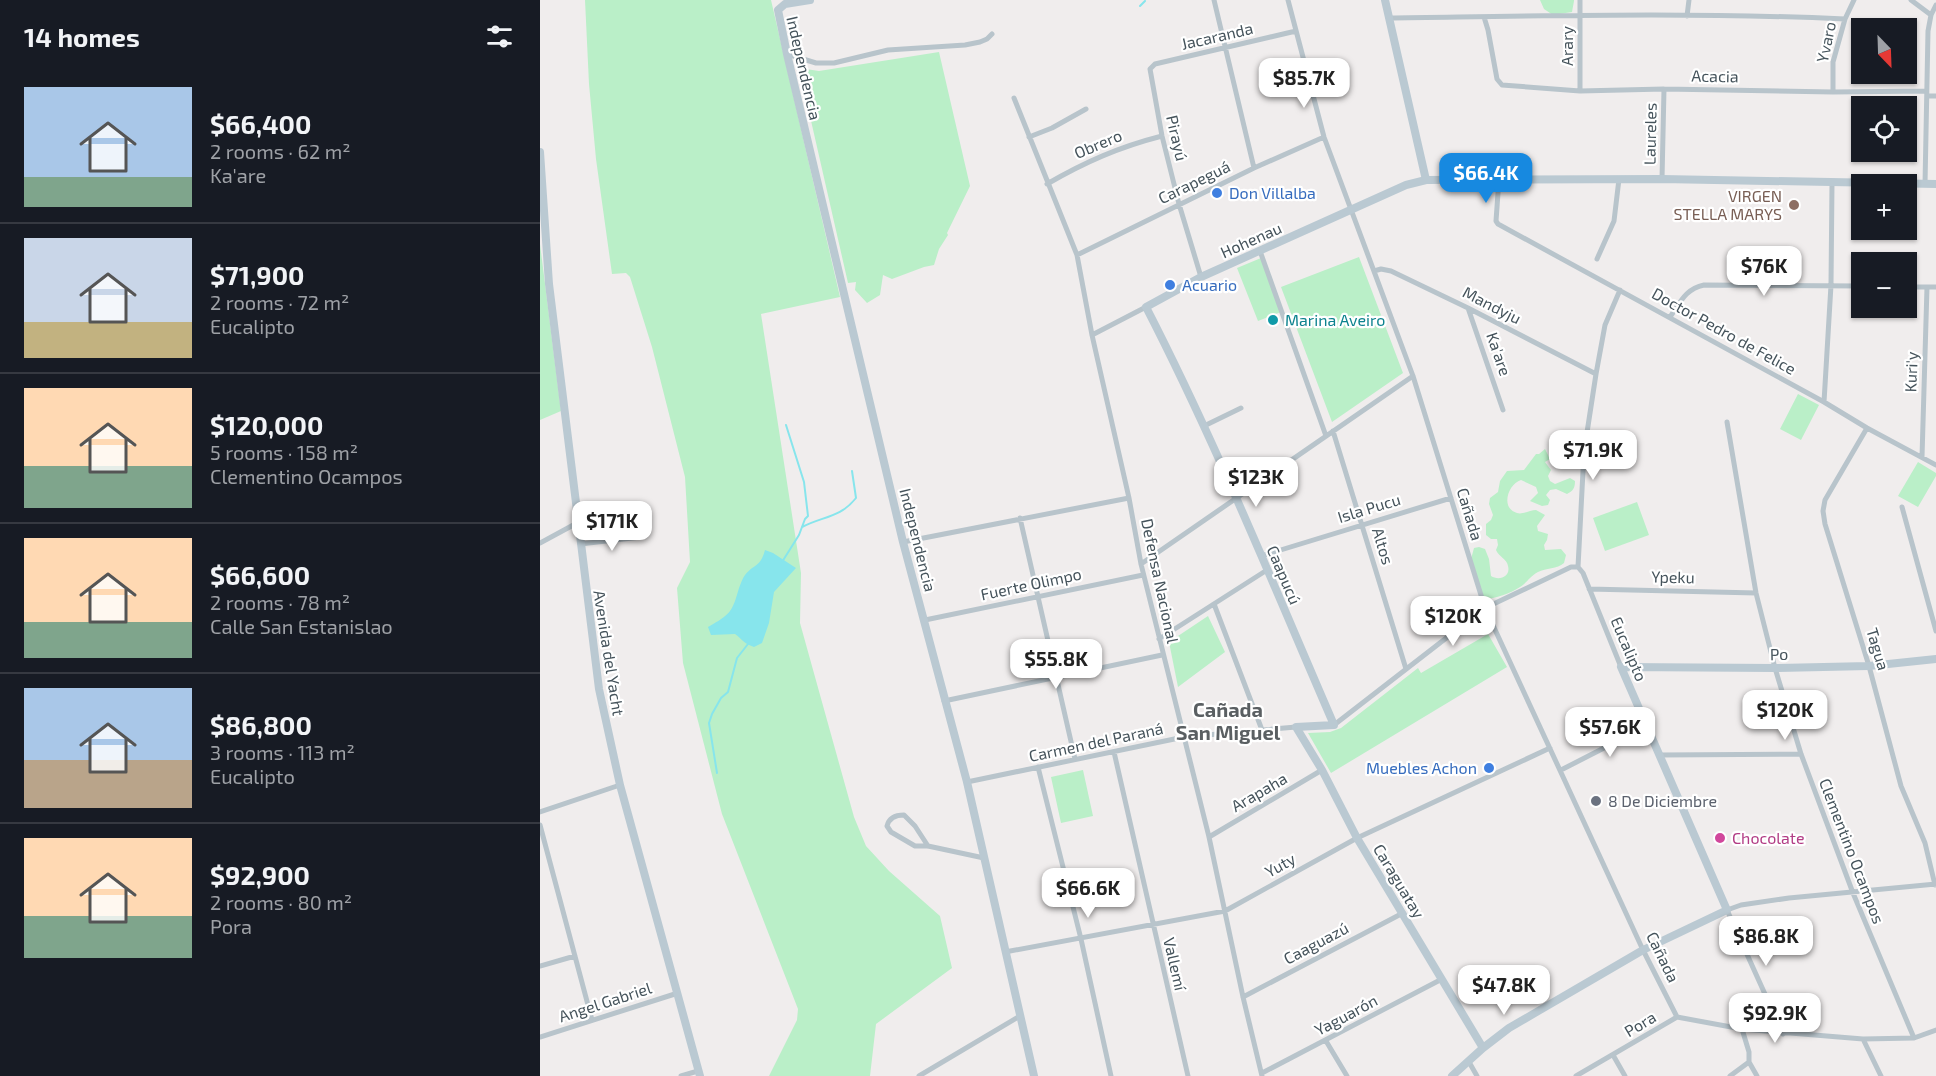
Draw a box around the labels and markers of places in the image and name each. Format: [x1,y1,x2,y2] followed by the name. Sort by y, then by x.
[1255,58,1353,109] pin: $85.7K
[1437,153,1535,204] pin: $66.4K
[1229,183,1316,202] place label: Don Villalba
[1210,186,1224,200] marker: Don Villalba
[1673,186,1782,223] place label: VIRGEN STELLA MARYS
[1787,198,1801,212] marker: VIRGEN STELLA MARYS
[1728,246,1800,297] pin: $76K
[1182,275,1237,294] place label: Acuario
[1163,278,1177,292] marker: Acuario
[1285,310,1385,329] place label: Marina Aveiro
[1266,313,1280,327] marker: Marina Aveiro
[1544,430,1642,481] pin: $71.9K
[1214,457,1298,508] pin: $123K
[570,501,654,552] pin: $171K
[1411,596,1495,647] pin: $120K
[1007,639,1105,690] pin: $55.8K
[1743,690,1827,741] pin: $120K
[1561,707,1659,758] pin: $57.6K
[1366,758,1477,777] place label: Muebles Achon
[1482,761,1496,775] marker: Muebles Achon
[1608,791,1717,810] place label: 8 De Diciembre
[1589,794,1603,808] marker: 8 De Diciembre
[1732,828,1805,847] place label: Chocolate
[1713,831,1727,845] marker: Chocolate
[1039,868,1137,919] pin: $66.6K
[1717,916,1815,967] pin: $86.8K
[1455,965,1553,1016] pin: $47.8K
[1726,993,1824,1044] pin: $92.9K

